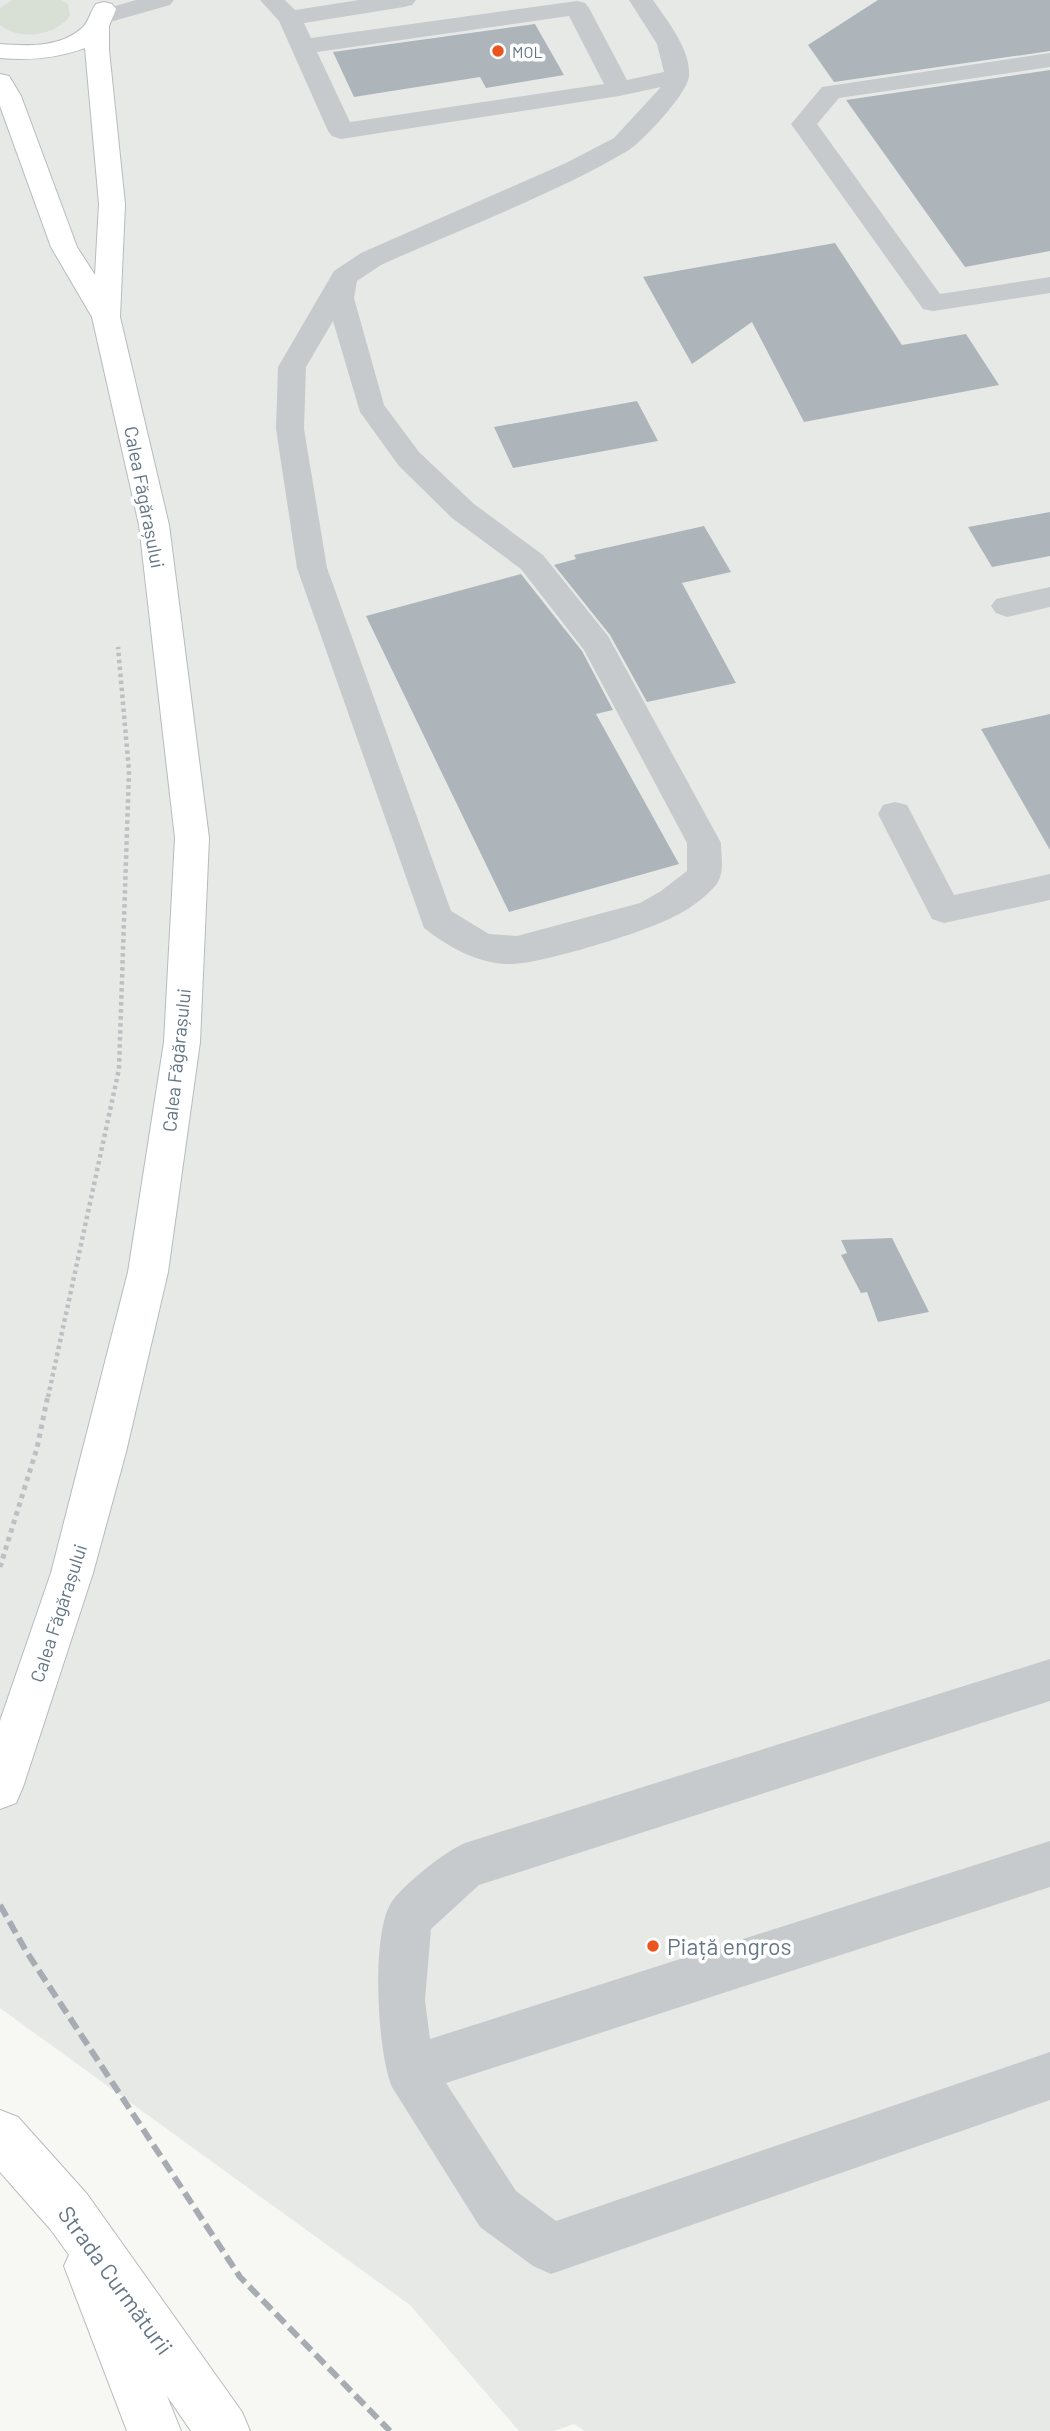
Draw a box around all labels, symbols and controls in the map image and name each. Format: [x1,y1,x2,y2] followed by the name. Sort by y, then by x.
[512,42,542,61] place label: MOL
[490,43,506,59] marker: MOL
[120,424,170,570] street label: Calea Făgărașului
[157,987,195,1133] street label: Calea Făgărașului
[25,1541,91,1685] street label: Calea Făgărașului
[667,1932,792,1960] place label: Piață engros
[645,1938,661,1954] marker: Piață engros
[53,2200,179,2360] street label: Strada Curmăturii

